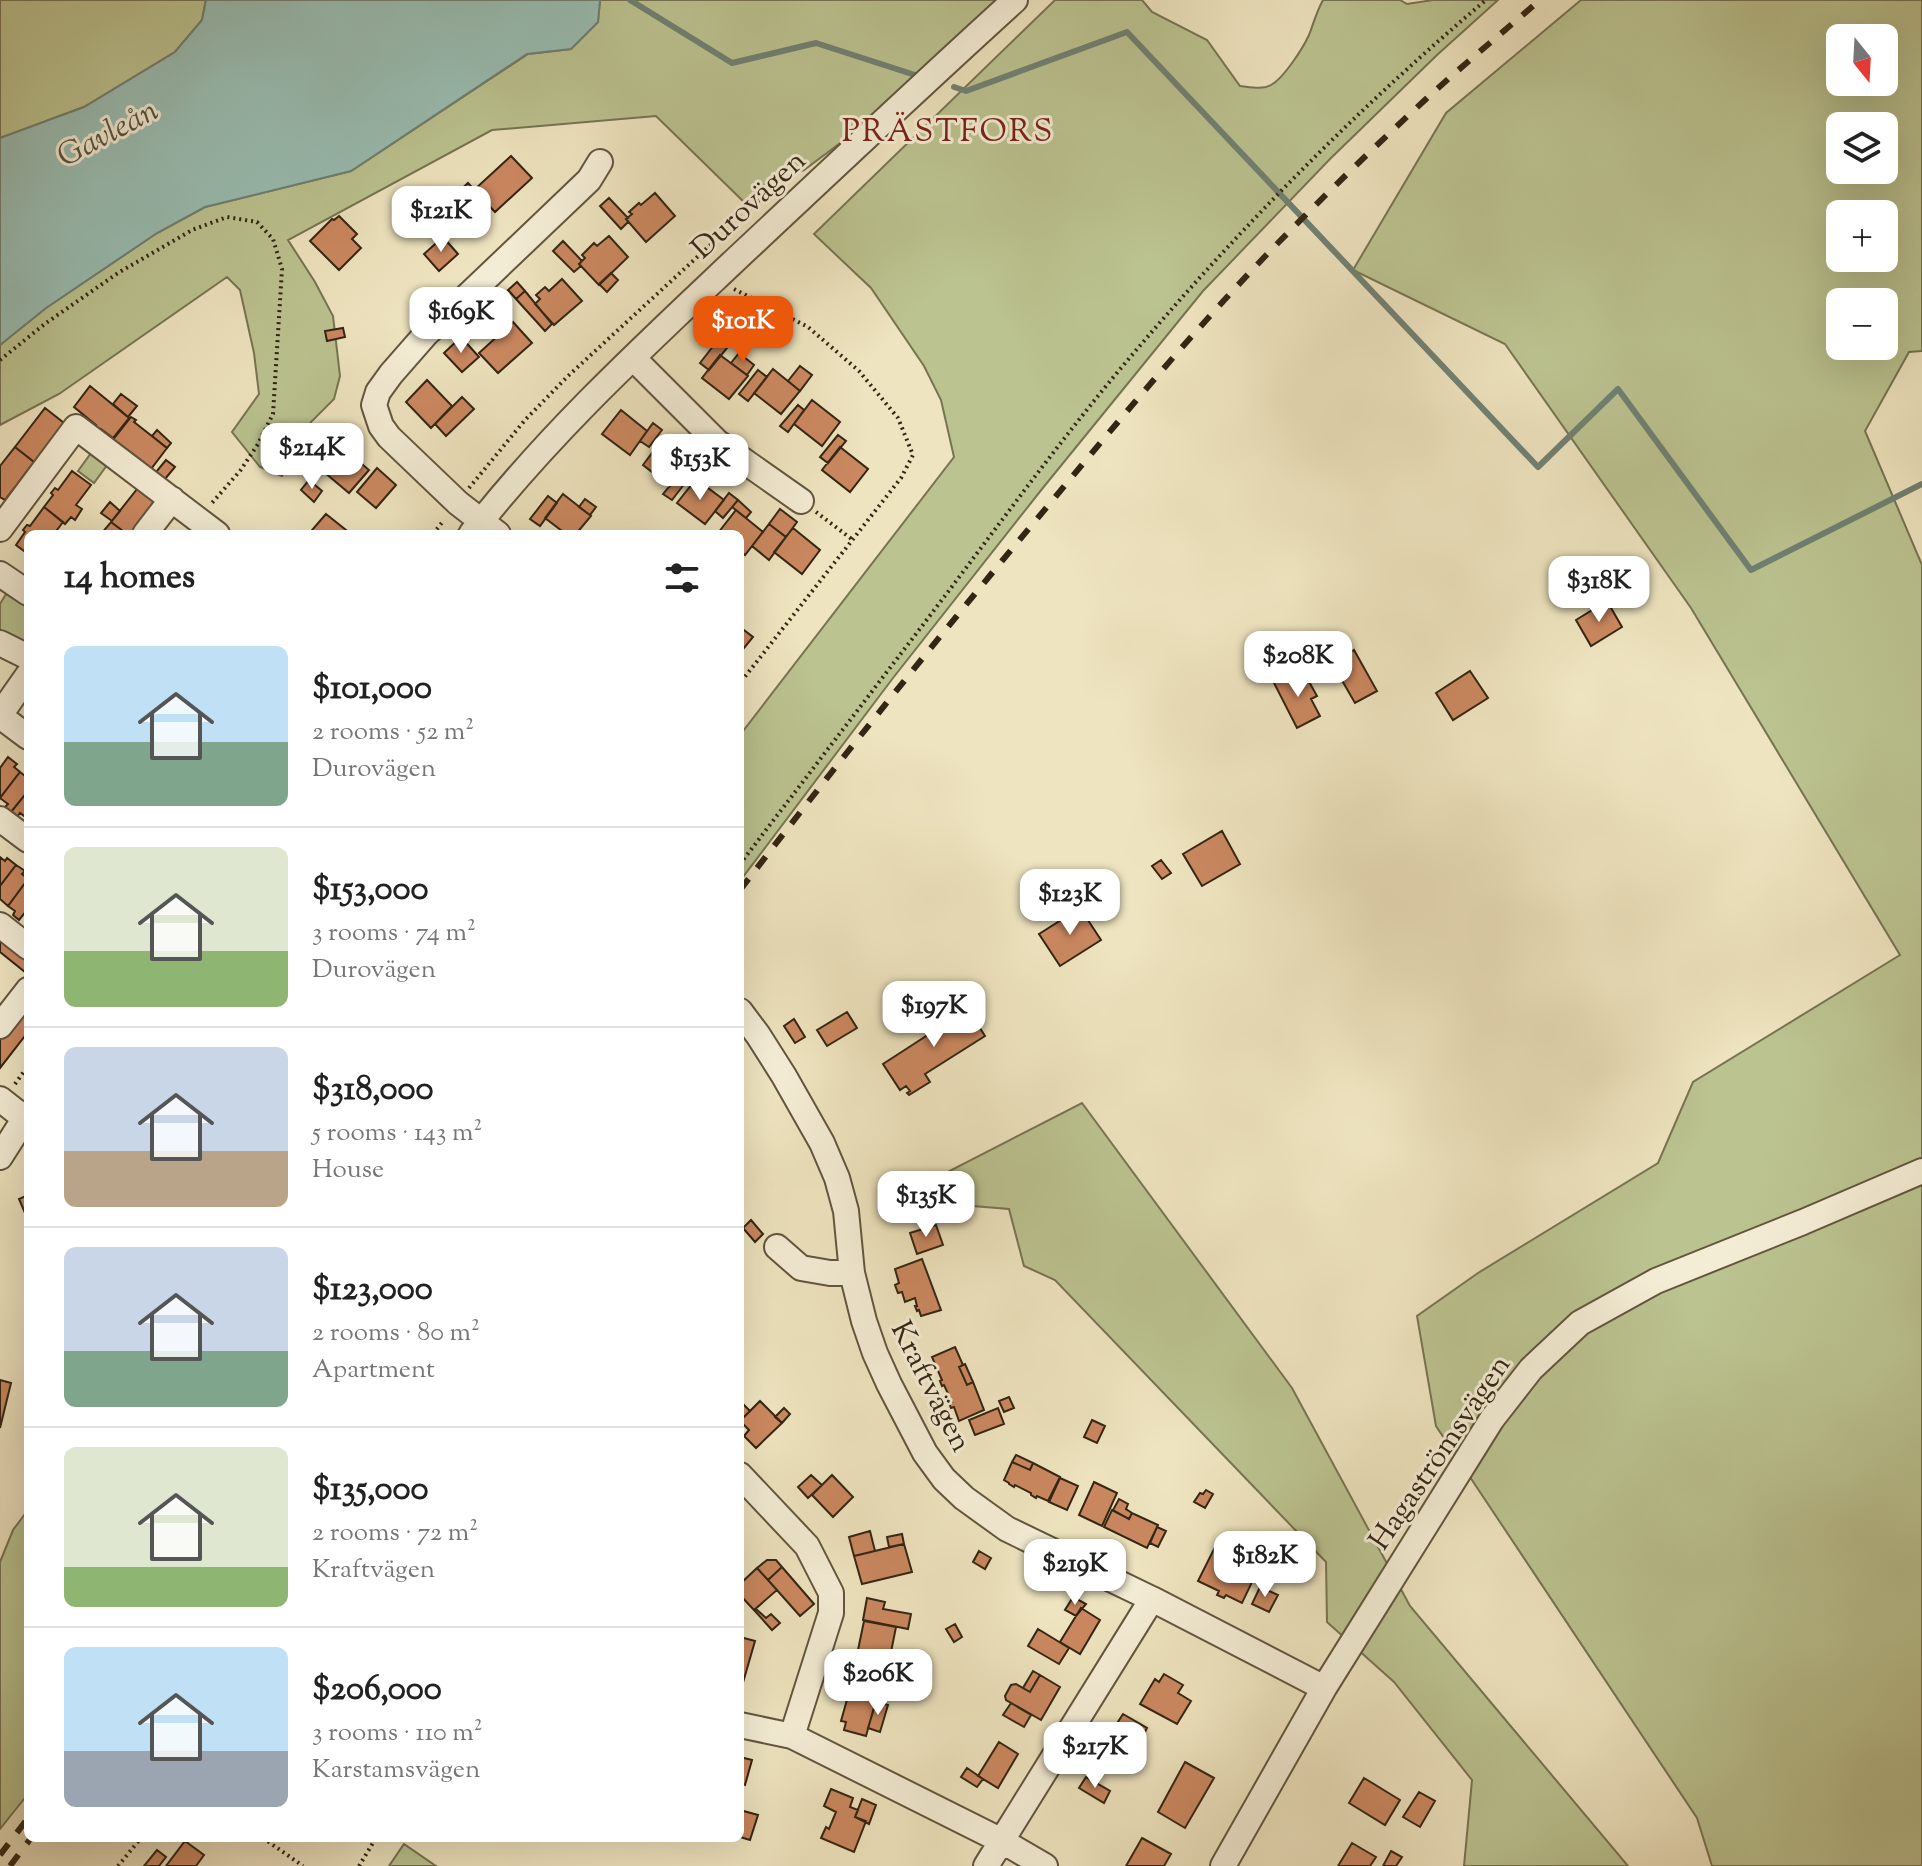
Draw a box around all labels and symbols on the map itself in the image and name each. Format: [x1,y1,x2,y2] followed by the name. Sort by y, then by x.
[1826,24,1898,96] north arrow
[50,89,167,180] water label: Gavleån
[842,110,1054,156] district label: PRÄSTFORS
[683,141,817,270] street label: Durovägen
[385,186,497,254] pin: $121K
[405,287,517,355] pin: $169K
[687,296,799,364] pin: $101K
[256,423,368,491] pin: $214K
[644,434,756,502] pin: $153K
[1543,556,1655,624] pin: $318K
[1242,631,1354,699] pin: $208K
[1014,869,1126,937] pin: $123K
[878,981,990,1049] pin: $197K
[870,1171,982,1239] pin: $135K
[878,1314,981,1460] street label: Kraftvägen
[1360,1347,1523,1560] street label: Hagaströmsvägen
[1209,1531,1321,1599] pin: $182K
[1019,1539,1131,1607] pin: $219K
[822,1649,934,1717] pin: $206K
[1039,1722,1151,1790] pin: $217K

